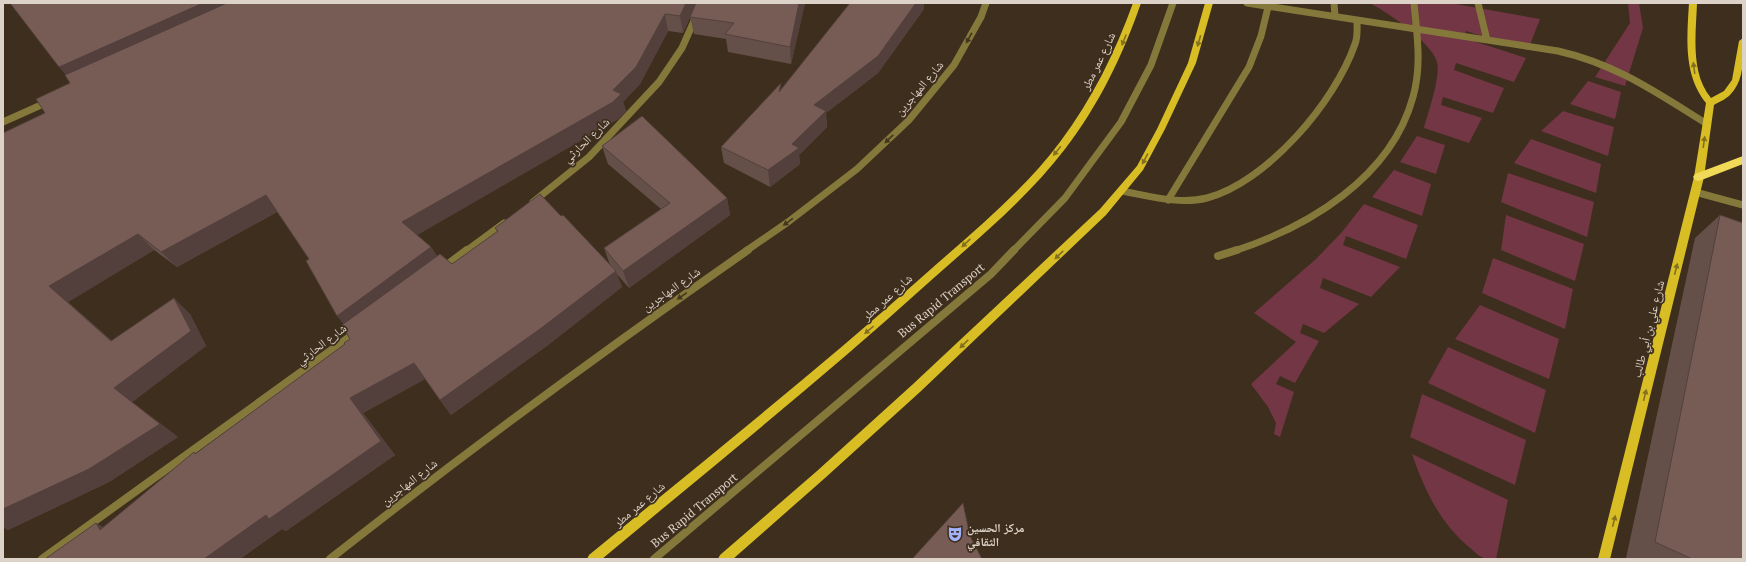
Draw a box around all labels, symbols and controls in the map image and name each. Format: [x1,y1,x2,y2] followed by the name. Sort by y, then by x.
[1077,30,1119,94] street label: شارع عمر مطر
[966,32,973,44] one-way arrow
[1120,34,1126,46] one-way arrow
[1196,35,1202,47] one-way arrow
[892,57,947,119] street label: شارع المهاجرين
[1691,62,1698,75] one-way arrow
[560,114,615,168] street label: شارع الحارثي
[884,134,894,144] one-way arrow
[1701,136,1707,148] one-way arrow
[1053,145,1062,156] one-way arrow
[1142,153,1149,165] one-way arrow
[783,218,794,226] one-way arrow
[961,238,971,248] one-way arrow
[1053,250,1064,259] one-way arrow
[895,259,988,341] street label: Bus Rapid Transport
[639,263,704,315] street label: شارع المهاجرين
[1674,263,1680,275] one-way arrow
[858,270,916,325] street label: شارع عمر مطر
[1629,279,1670,380] street label: شارع علي بن أبي طالب
[676,292,687,300] one-way arrow
[293,320,351,370] street label: شارع الحارثي
[864,325,875,334] one-way arrow
[959,340,969,349] one-way arrow
[1642,389,1648,401] one-way arrow
[378,455,441,509] street label: شارع المهاجرين
[648,469,741,551] street label: Bus Rapid Transport
[610,478,668,531] street label: شارع عمر مطر
[1611,515,1617,527] one-way arrow
[967,520,1025,551] place label: مركز الحسين الثقافي
[946,525,964,543] theatre icon: مركز الحسين الثقافي

